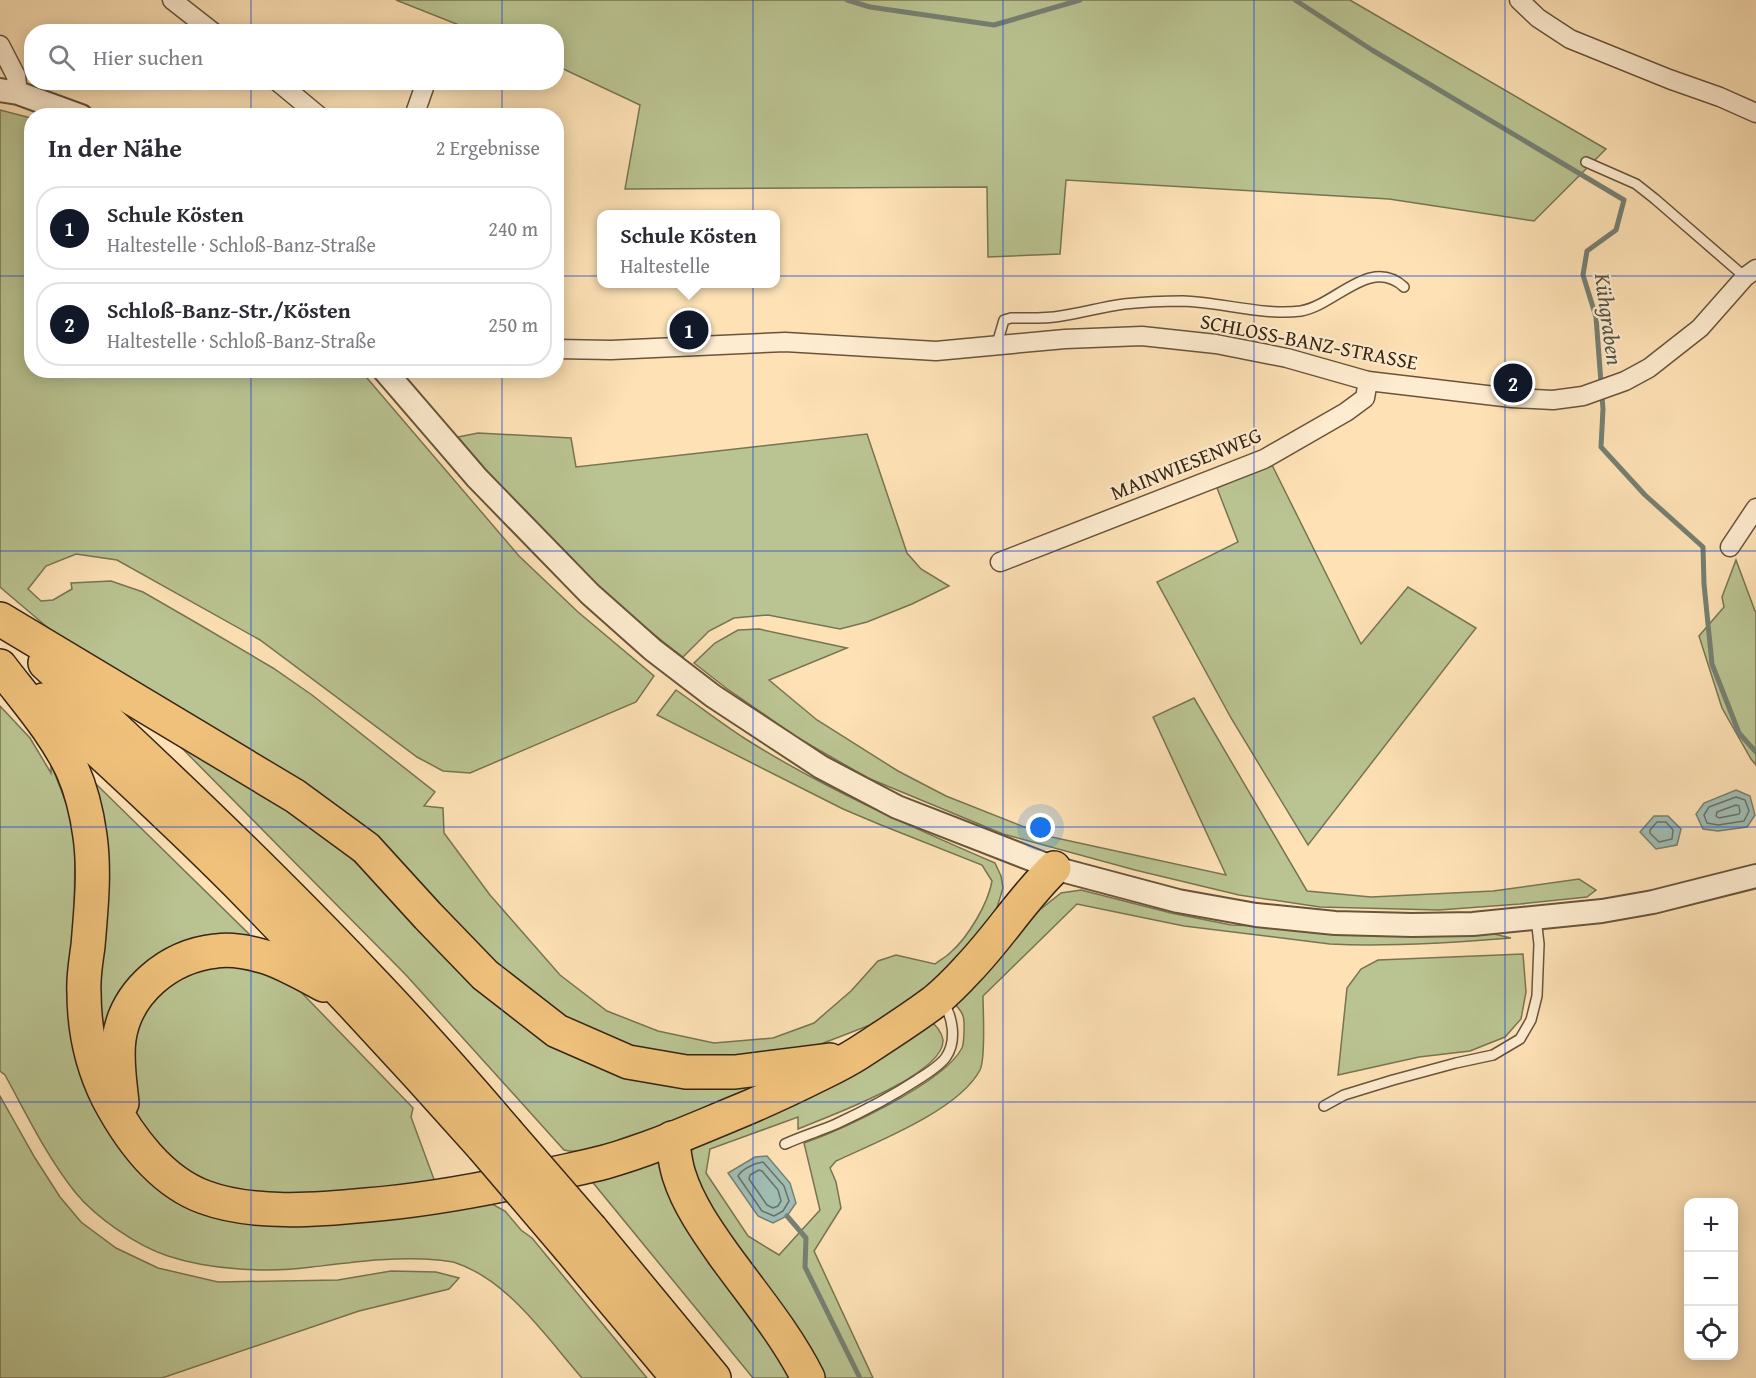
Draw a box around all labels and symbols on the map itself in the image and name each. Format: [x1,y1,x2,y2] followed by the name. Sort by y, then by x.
[1587,270,1631,367] water label: Kühgraben
[1198,305,1421,378] street label: SCHLOSS-BANZ-STRASSE
[670,308,708,352] pin: 1
[1494,360,1532,406] pin: 2
[1106,419,1266,508] street label: MAINWIESENWEG
[1026,813,1055,842] your location

